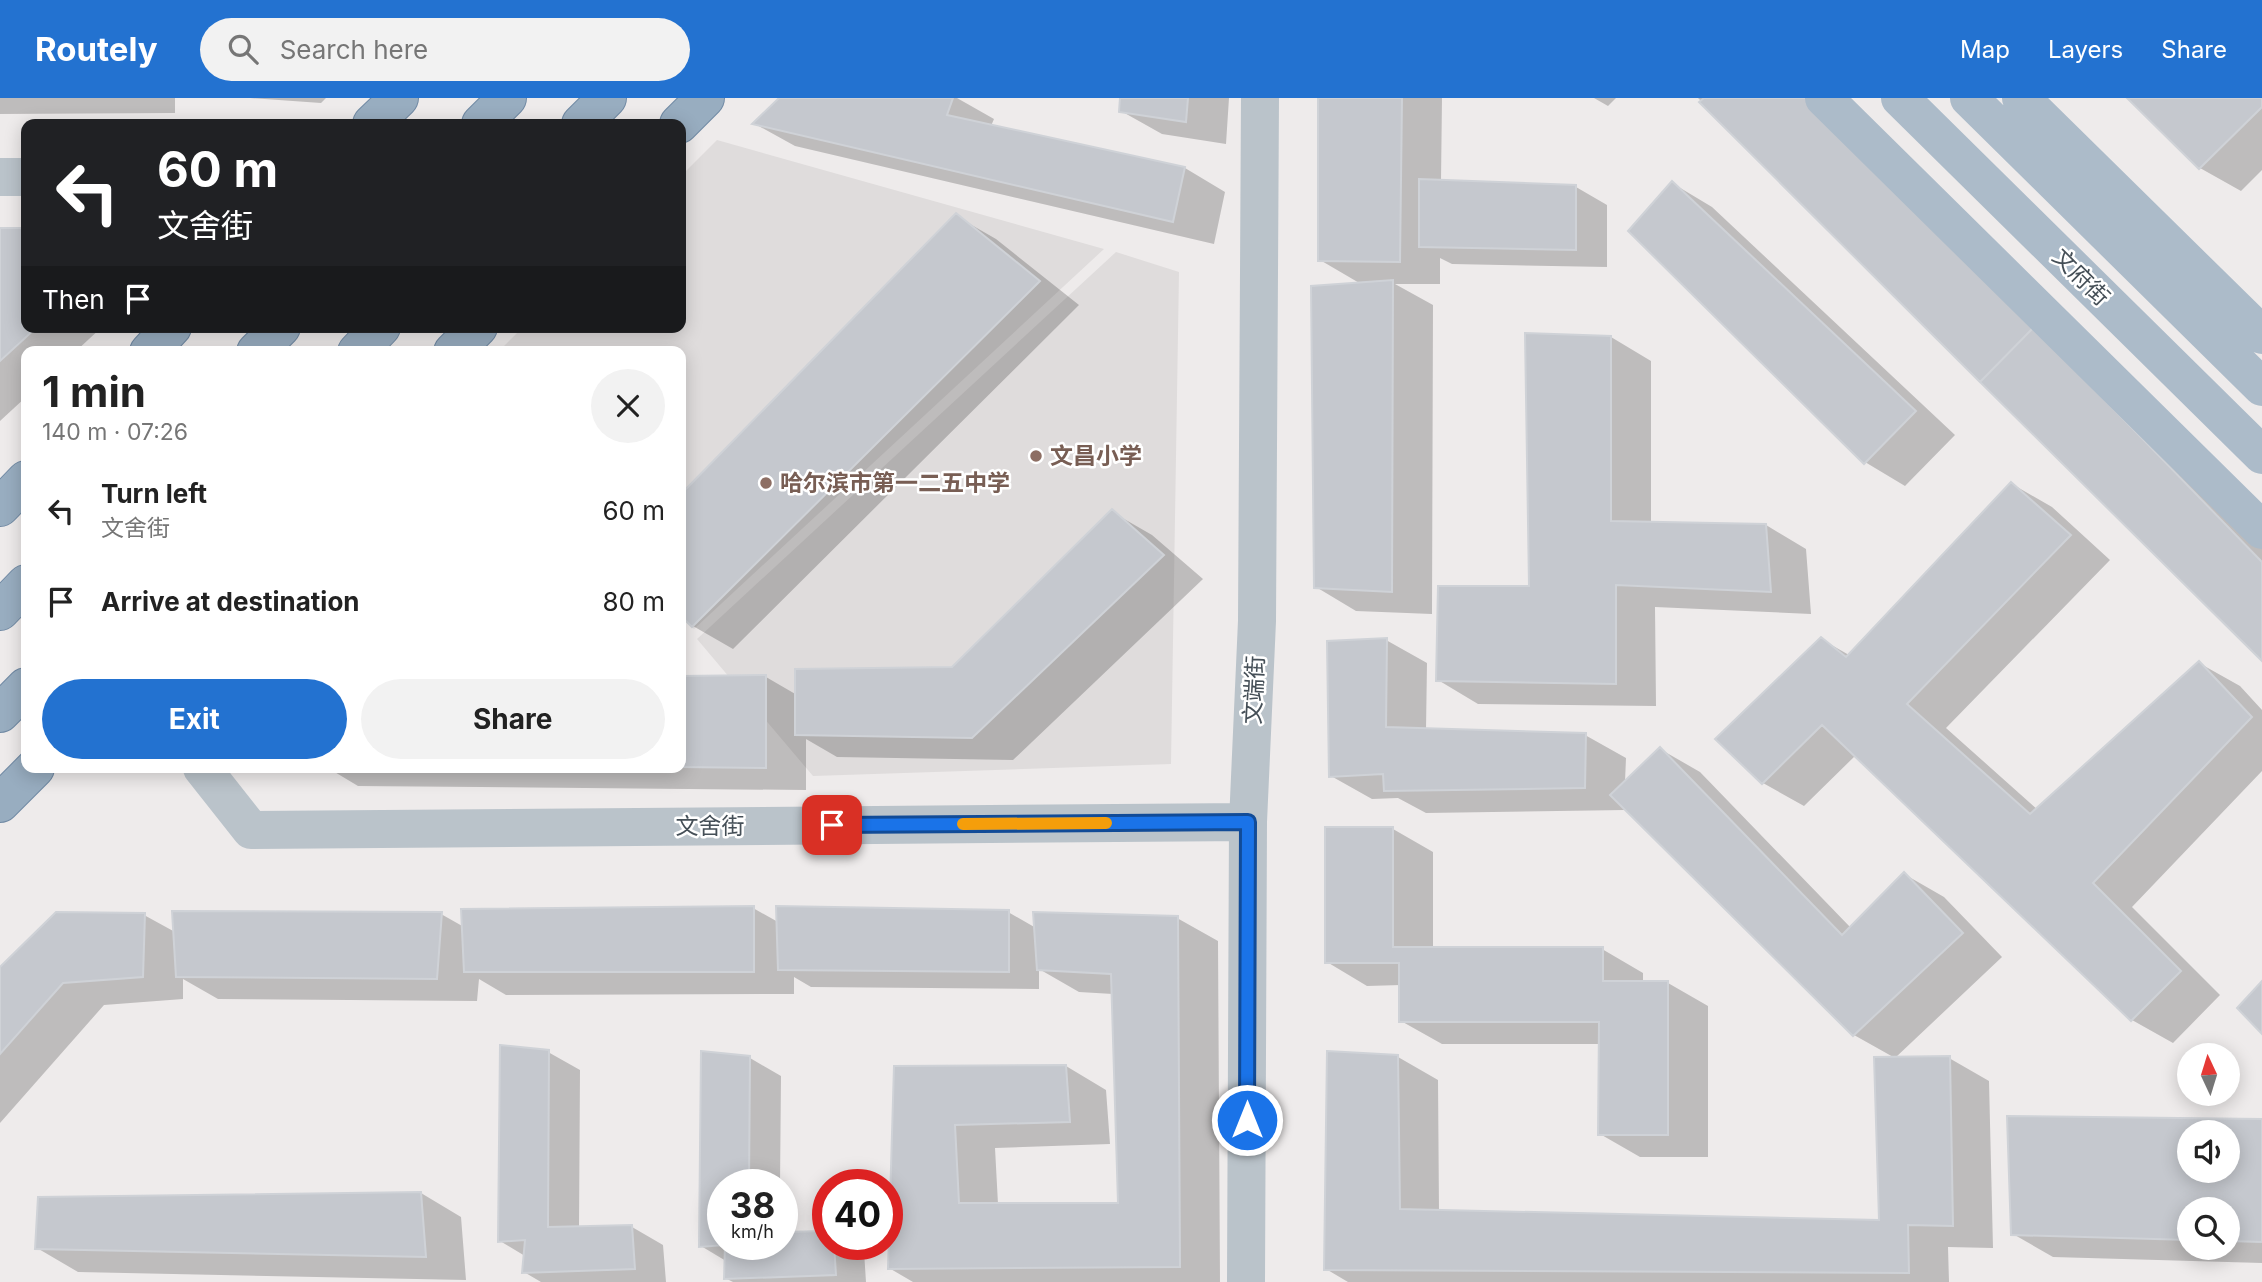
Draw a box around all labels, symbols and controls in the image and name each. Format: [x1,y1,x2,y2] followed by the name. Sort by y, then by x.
[200,18,690,81] search box
[35,29,158,69] text: Routely
[224,30,262,68] icon: search
[280,34,428,65] text: Search here
[1960,35,2010,64] text: Map
[2048,35,2123,64] text: Layers
[2161,35,2227,64] text: Share
[157,140,278,199] text: 60 m
[42,147,133,238] icon: left
[157,206,253,245] text: 文舍街
[2047,243,2115,311] street label: 文府街
[119,280,157,318] icon: arrive
[42,284,105,315] text: Then
[42,366,146,417] text: 1 min
[591,369,665,443] button: close
[42,418,188,446] text: 140 m · 07:26
[1050,442,1142,470] place label: 文昌小学
[1028,448,1044,464] marker: 文昌小学
[780,469,1010,497] place label: 哈尔滨市第一二五中学
[758,475,774,491] marker: 哈尔滨市第一二五中学
[101,478,207,509] text: Turn left
[42,492,80,530] icon: left
[602,495,665,526] text: 60 m
[101,514,170,542] text: 文舍街
[42,583,80,621] icon: arrive
[101,586,360,617] text: Arrive at destination
[602,586,665,617] text: 80 m
[1238,655,1270,725] street label: 文端街
[42,679,347,759] button: Exit
[361,679,665,759] button: Share
[802,795,862,855] pin
[813,806,851,844] icon: arrive
[676,812,745,840] street label: 文舍街
[2177,1043,2240,1106] north arrow
[2177,1043,2240,1260] map controls
[1210,1083,1284,1157] position arrow
[2177,1120,2240,1183] button: sound
[812,1169,903,1260] speed limit sign: 40
[730,1184,775,1226] text: 38
[2177,1197,2240,1260] button: search
[731,1221,774,1242] text: km/h

